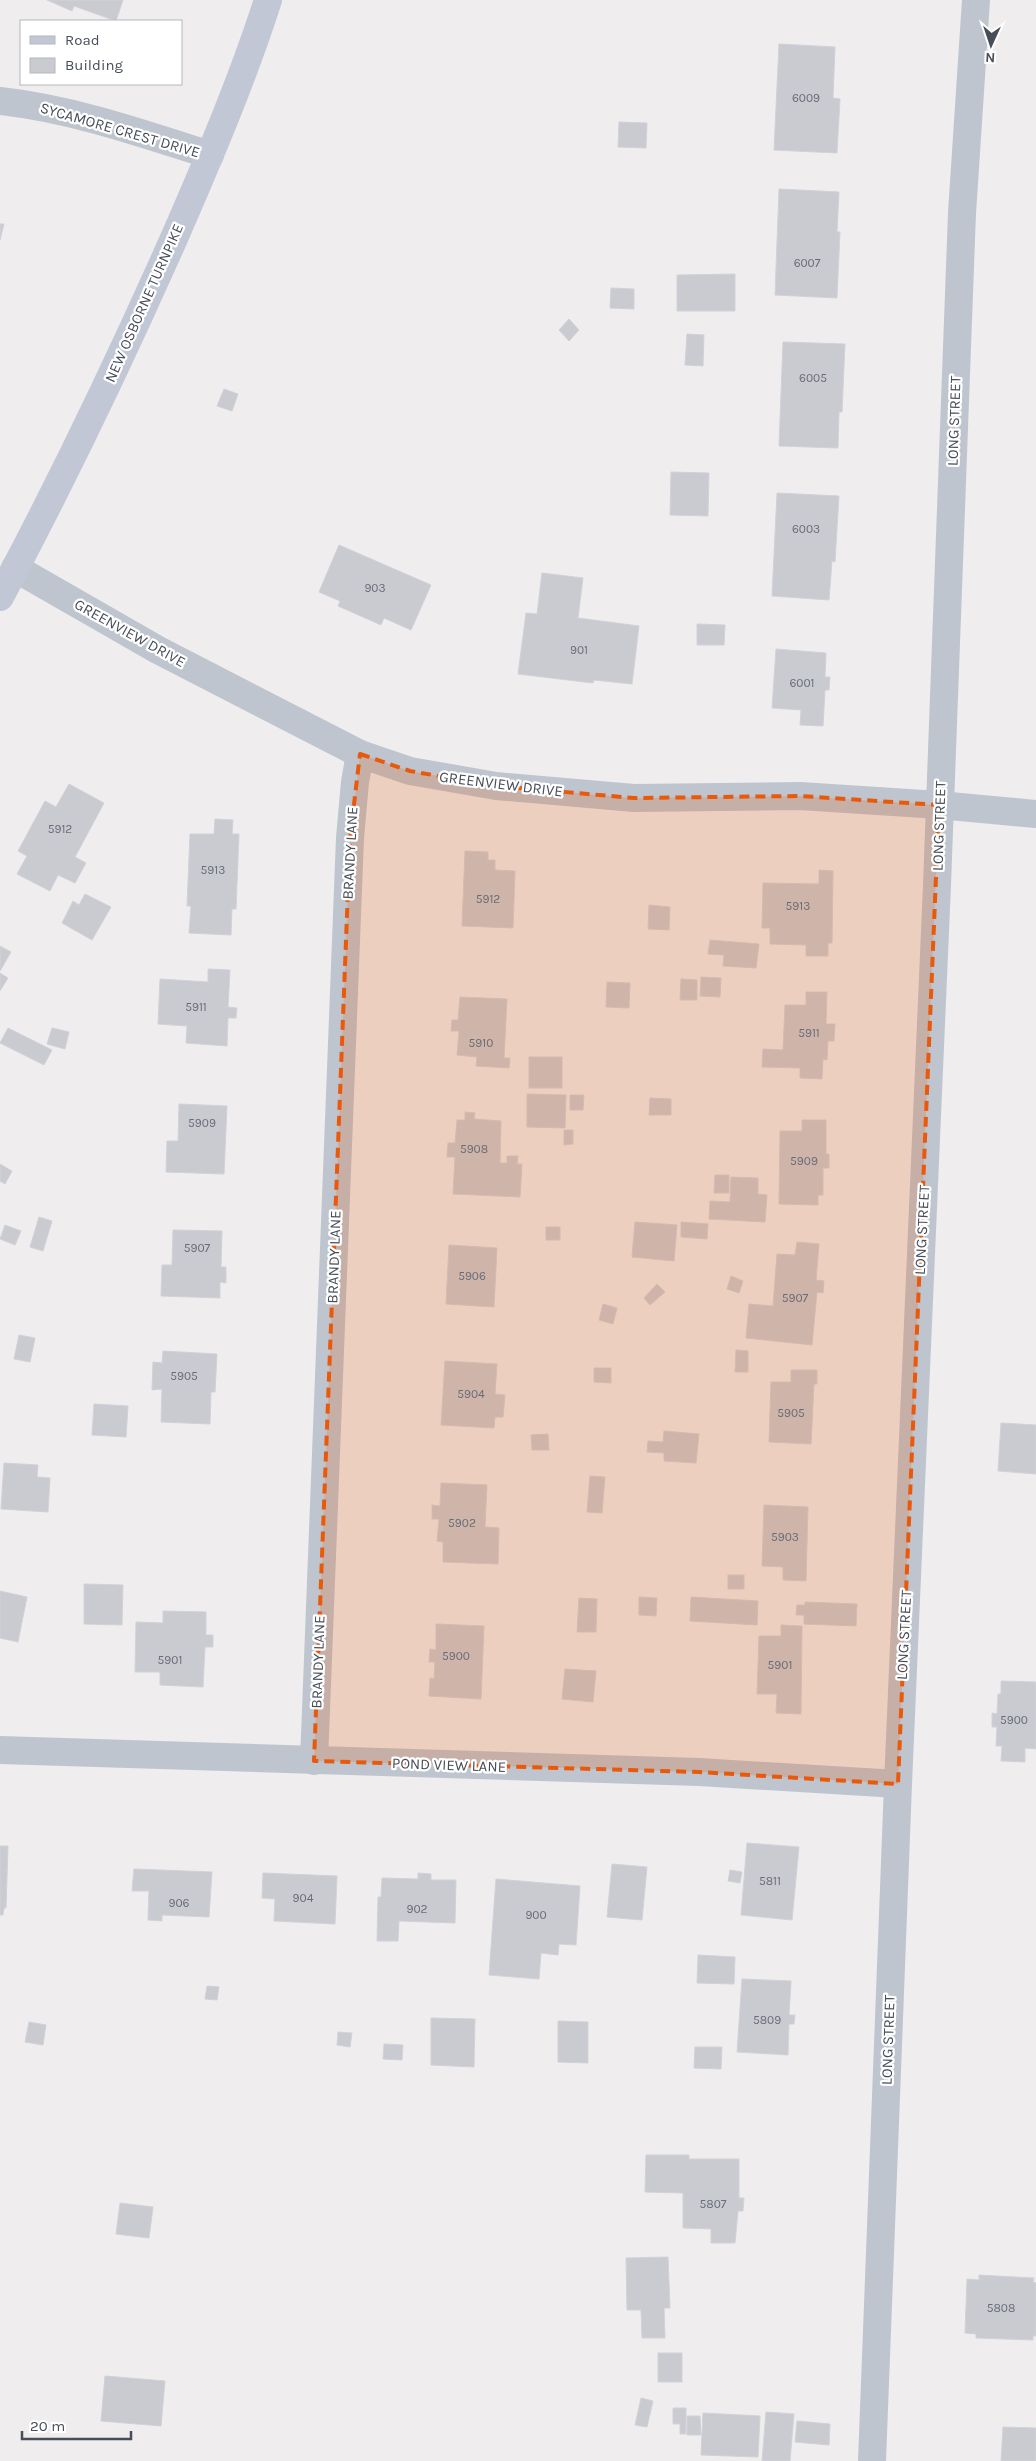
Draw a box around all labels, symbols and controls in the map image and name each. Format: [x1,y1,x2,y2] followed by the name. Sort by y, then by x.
[20,20,182,85] legend
[966,20,1016,70] north arrow
[65,31,100,49] text: Road
[985,49,996,66] text: N
[65,56,123,74] text: Building
[792,91,820,105] house number: 6009
[38,99,202,161] street label: SYCAMORE CREST DRIVE
[101,221,187,385] street label: NEW OSBORNE TURNPIKE
[794,256,821,270] house number: 6007
[799,371,827,385] house number: 6005
[943,375,965,466] street label: LONG STREET
[792,522,820,536] house number: 6003
[364,581,386,595] house number: 903
[71,595,189,671] street label: GREENVIEW DRIVE
[570,643,588,657] house number: 901
[789,676,815,690] house number: 6001
[438,768,564,800] street label: GREENVIEW DRIVE
[928,780,950,871] street label: LONG STREET
[339,806,361,900] street label: BRANDY LANE
[48,822,72,836] house number: 5912
[201,863,225,877] house number: 5913
[476,892,500,906] house number: 5912
[786,899,810,913] house number: 5913
[185,1000,207,1014] house number: 5911
[798,1026,820,1040] house number: 5911
[469,1036,493,1050] house number: 5910
[188,1116,216,1130] house number: 5909
[460,1142,488,1156] house number: 5908
[790,1154,818,1168] house number: 5909
[911,1184,933,1276] street label: LONG STREET
[323,1210,345,1304] street label: BRANDY LANE
[184,1241,211,1255] house number: 5907
[458,1269,486,1283] house number: 5906
[782,1291,809,1305] house number: 5907
[170,1369,198,1383] house number: 5905
[457,1387,485,1401] house number: 5904
[777,1406,805,1420] house number: 5905
[448,1516,476,1530] house number: 5902
[771,1530,799,1544] house number: 5903
[893,1589,915,1681] street label: LONG STREET
[307,1615,329,1709] street label: BRANDY LANE
[442,1649,470,1663] house number: 5900
[158,1653,182,1667] house number: 5901
[768,1658,792,1672] house number: 5901
[1000,1713,1028,1727] house number: 5900
[392,1754,506,1776] street label: POND VIEW LANE
[759,1874,781,1888] house number: 5811
[293,1891,314,1905] house number: 904
[169,1896,190,1910] house number: 906
[406,1902,428,1916] house number: 902
[525,1908,547,1922] house number: 900
[877,1994,899,2085] street label: LONG STREET
[753,2013,781,2027] house number: 5809
[700,2197,727,2211] house number: 5807
[987,2301,1015,2315] house number: 5808
[22,2408,131,2440] scale bar
[30,2417,65,2435] text: 20 m

